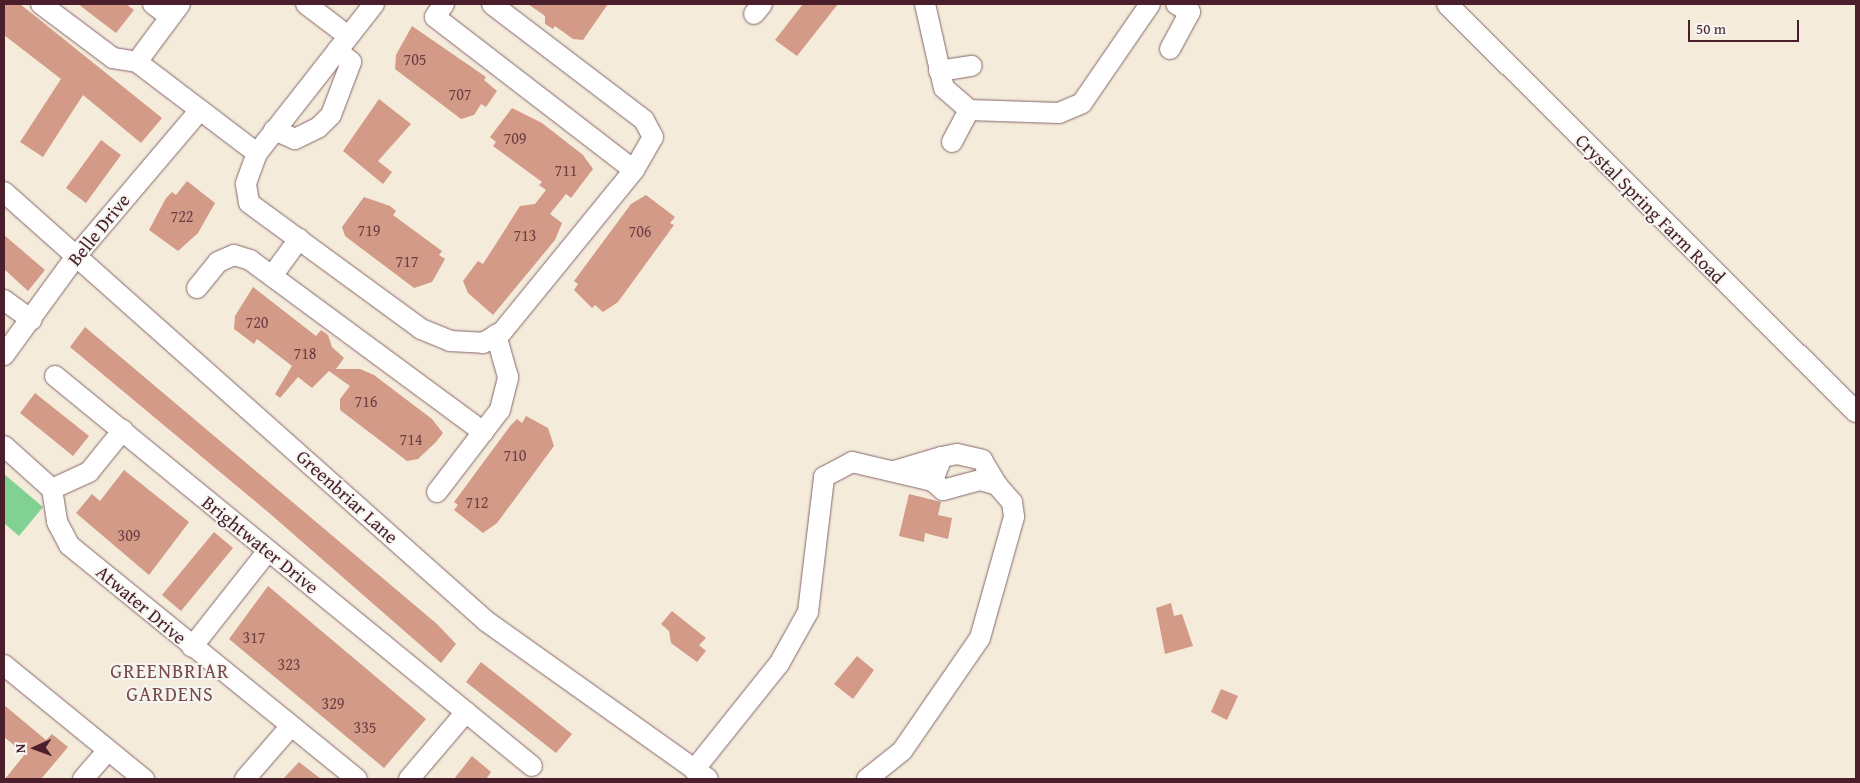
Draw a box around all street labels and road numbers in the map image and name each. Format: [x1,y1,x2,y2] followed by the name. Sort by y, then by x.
[1570,129,1730,289] street label: Crystal Spring Farm Road
[63,189,135,271] street label: Belle Drive
[291,445,403,549] street label: Greenbriar Lane
[197,491,323,599] street label: Brightwater Drive
[91,561,191,649] street label: Atwater Drive

